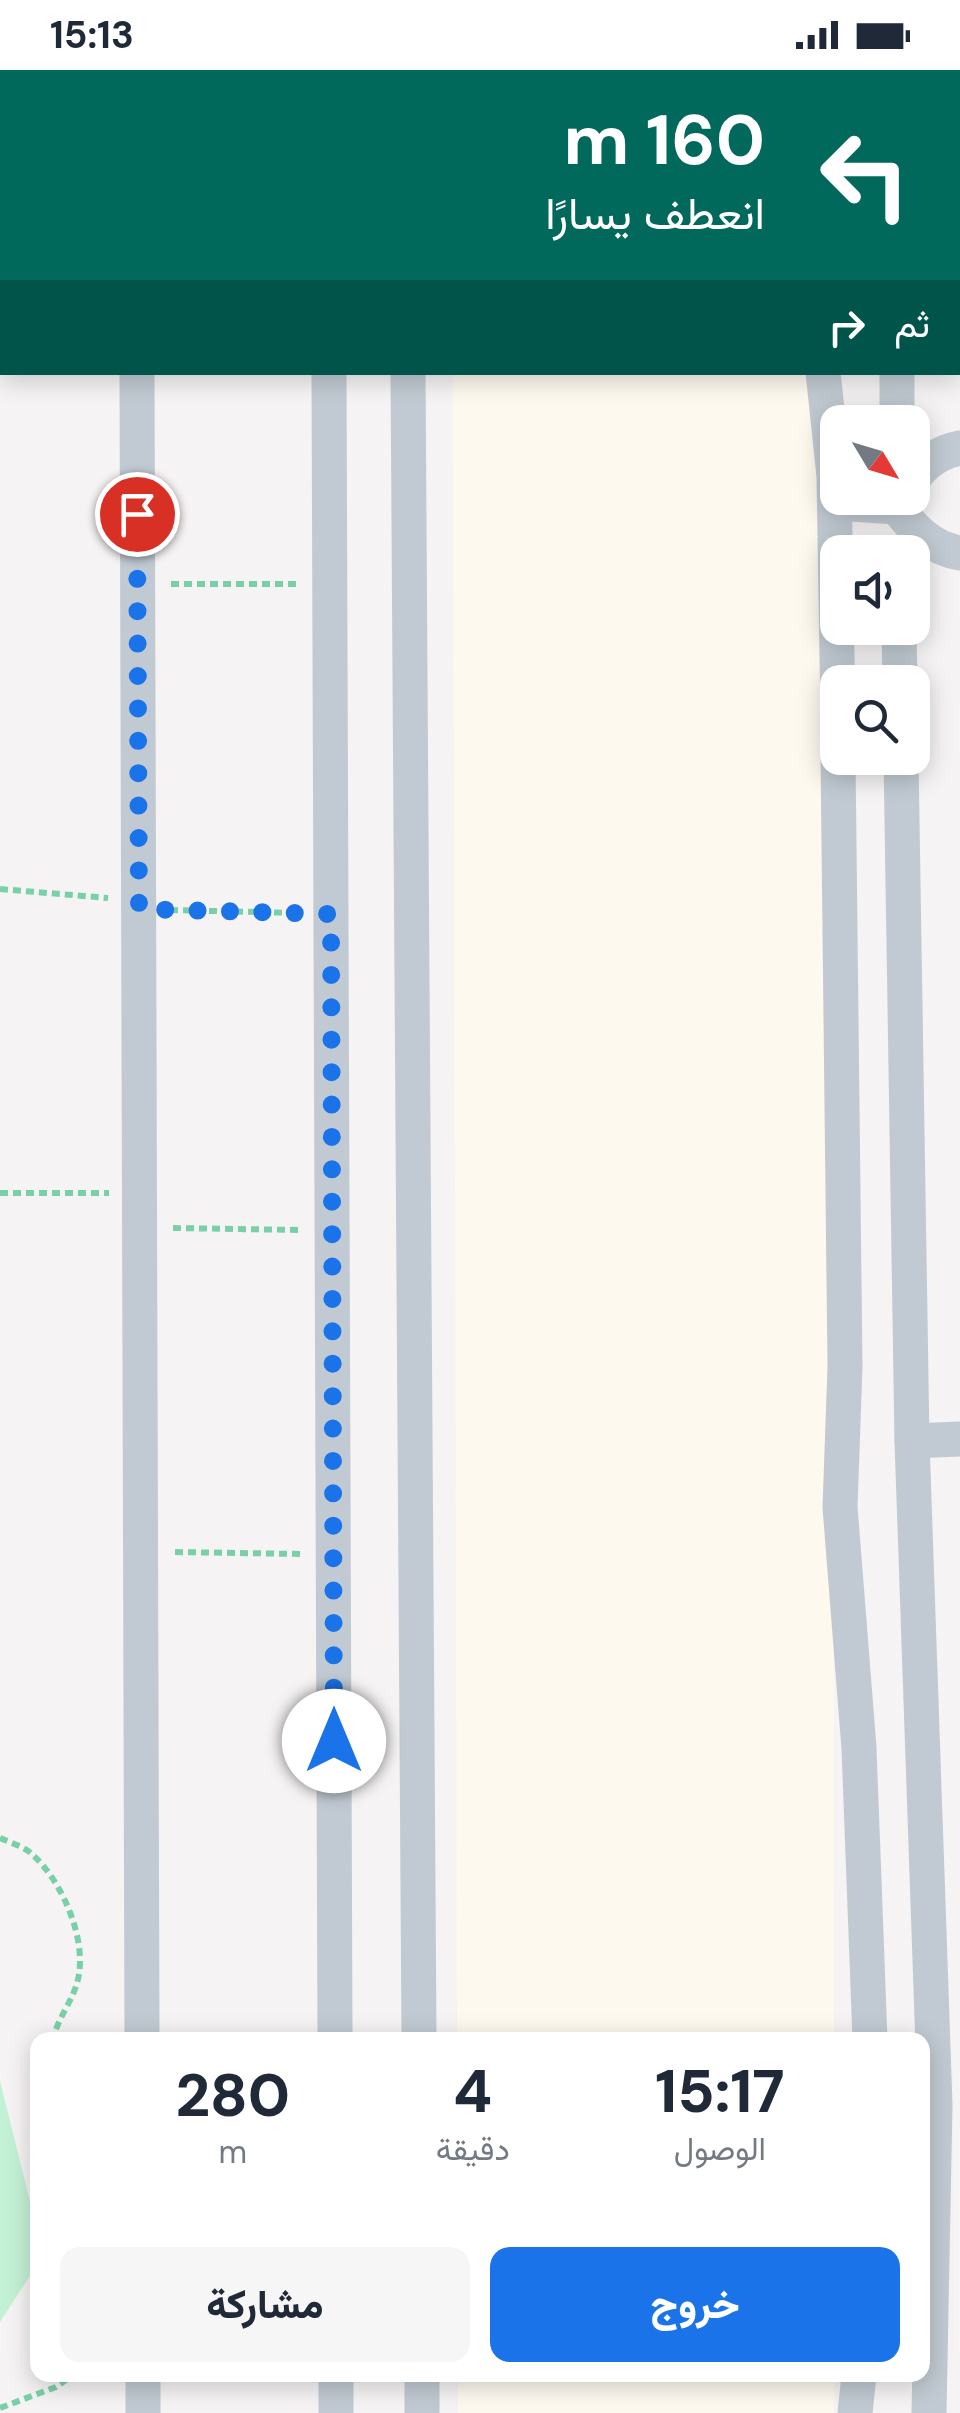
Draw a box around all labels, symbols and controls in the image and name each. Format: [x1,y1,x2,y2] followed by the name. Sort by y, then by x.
[50,10,134,60] text: 15:13
[564,95,765,186] text: 160 m
[800,110,930,240] icon: left
[545,184,765,243] text: انعطف يسارًا
[894,299,930,349] text: ثم
[819,300,874,355] icon: right
[820,405,930,515] north arrow
[820,405,930,775] map controls
[95,472,180,557] pin
[110,487,165,542] icon: arrive
[820,535,930,645] button: sound
[820,665,930,775] button: search
[282,1689,386,1793] position arrow
[453,2052,492,2131] text: 4
[655,2052,785,2131] text: 15:17
[175,2056,290,2135] text: 280
[436,2128,510,2170] text: دقيقة
[674,2128,766,2170] text: الوصول
[219,2131,247,2173] text: m
[60,2247,470,2362] button: مشاركة
[490,2247,900,2362] button: خروج

